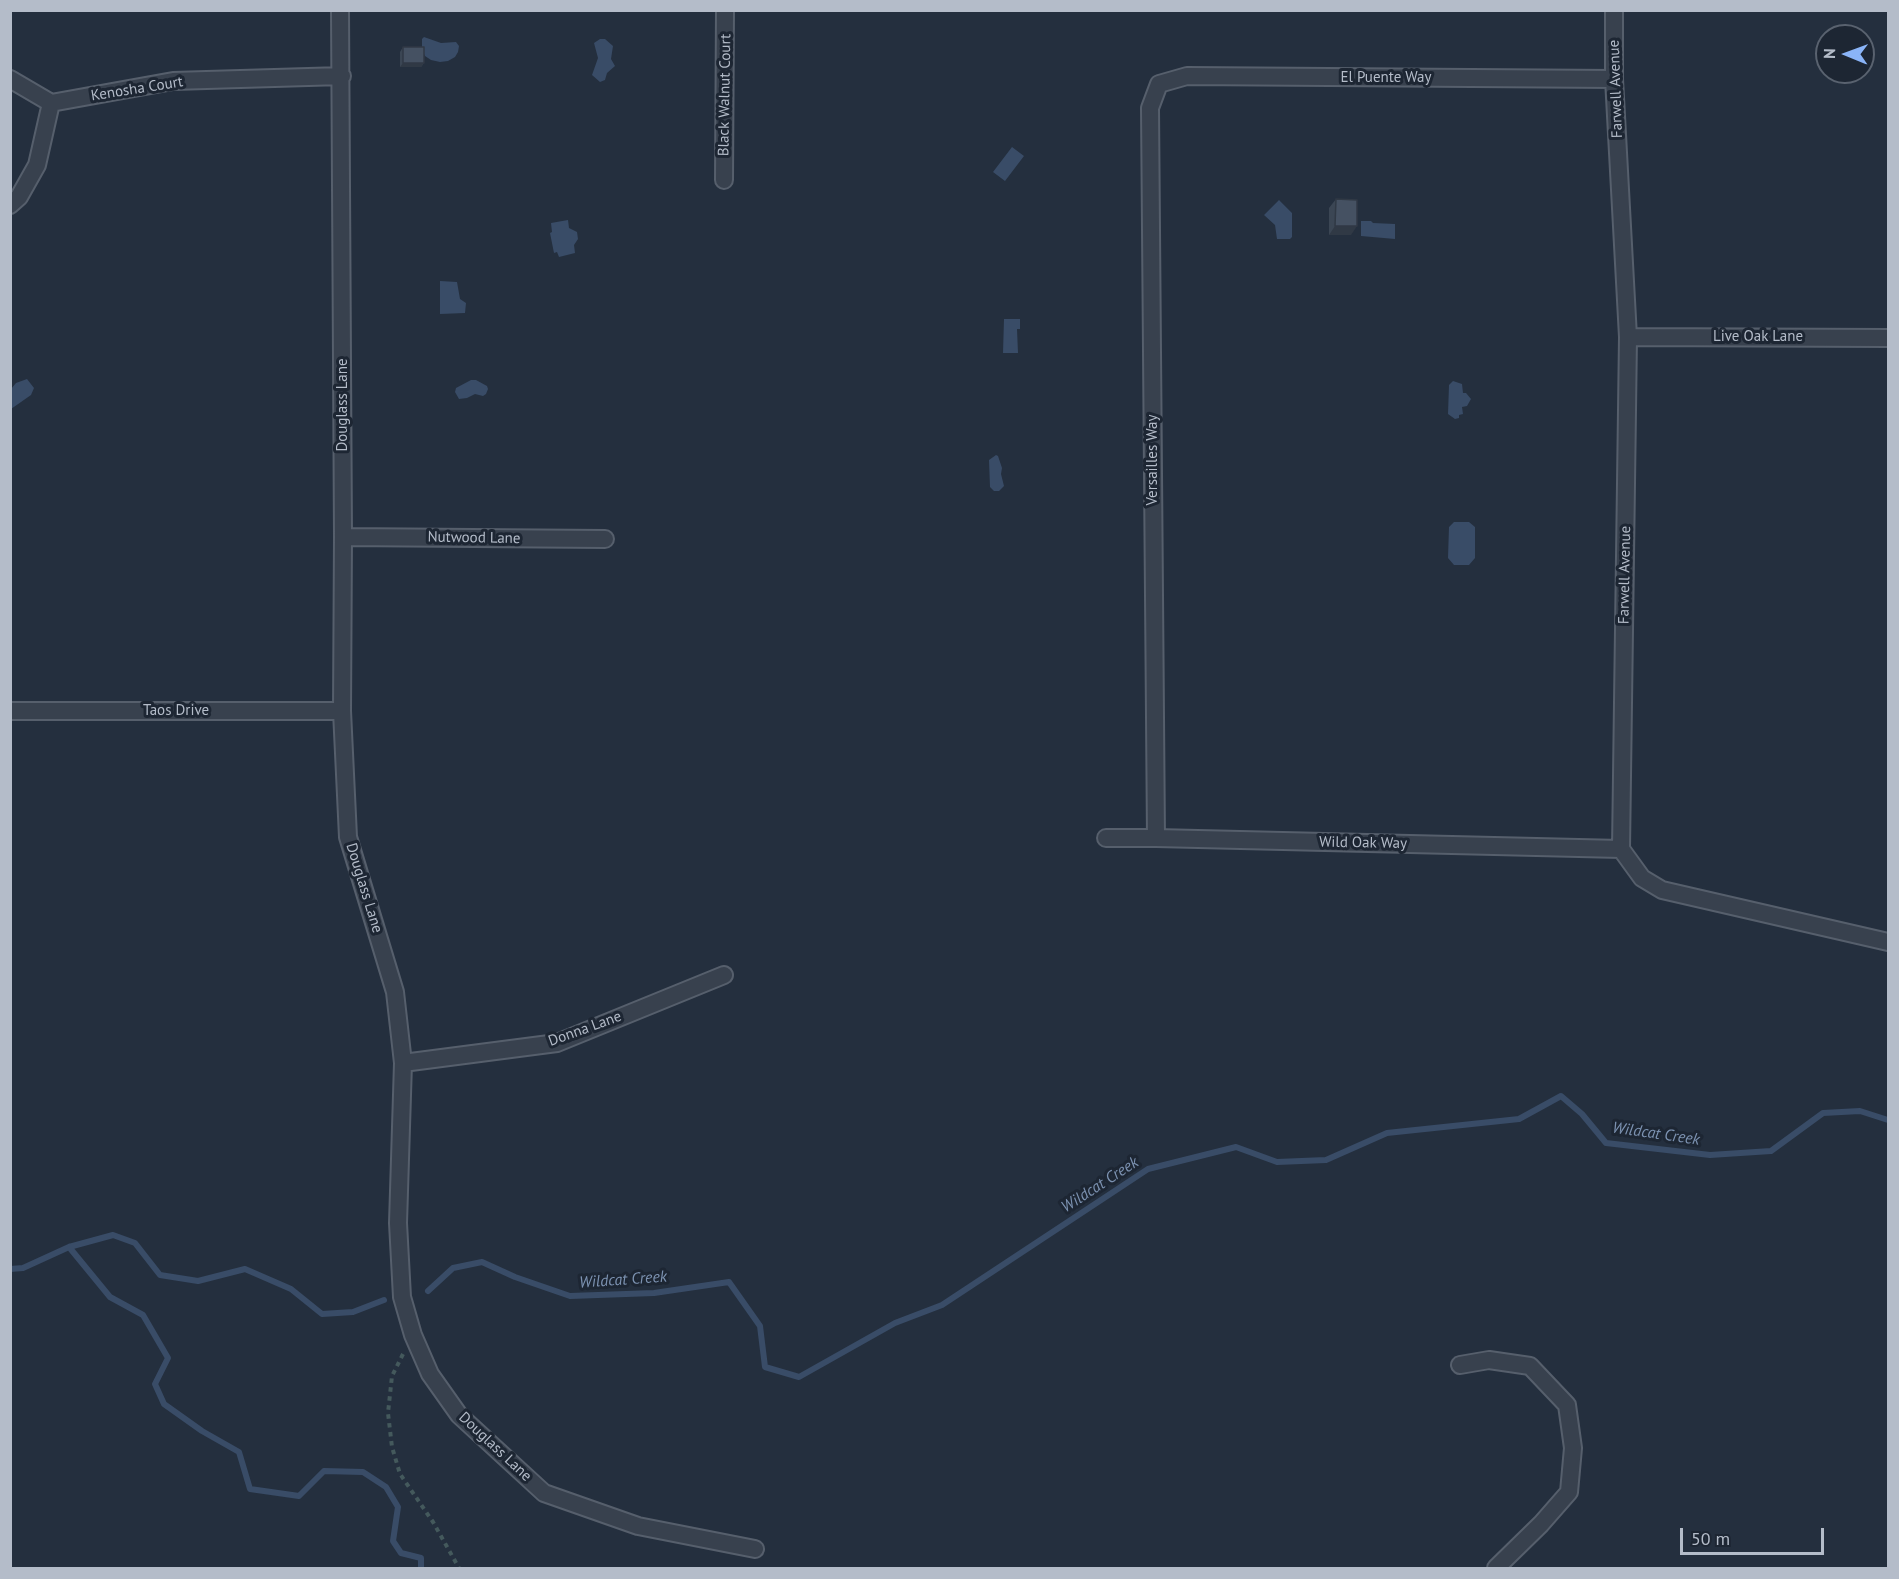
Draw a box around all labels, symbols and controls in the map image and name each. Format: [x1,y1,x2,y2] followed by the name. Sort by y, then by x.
[1815,24,1875,84] north arrow
[715,34,735,156] street label: Black Walnut Court
[1605,40,1627,138] street label: Farwell Avenue
[1819,48,1839,59] text: N
[1341,69,1431,87] street label: El Puente Way
[90,73,184,105] street label: Kenosha Court
[1713,328,1803,346] street label: Live Oak Lane
[334,358,352,452] street label: Douglass Lane
[1144,414,1162,506] street label: Versailles Way
[1615,526,1635,624] street label: Farwell Avenue
[427,528,521,548] street label: Nutwood Lane
[143,702,209,720] street label: Taos Drive
[1319,833,1407,853] street label: Wild Oak Way
[342,841,386,935] street label: Douglass Lane
[546,1007,624,1051] street label: Donna Lane
[1611,1118,1701,1150] water label: Wildcat Creek
[1058,1153,1142,1217] water label: Wildcat Creek
[578,1267,668,1293] water label: Wildcat Creek
[455,1409,535,1485] street label: Douglass Lane
[1683,1516,1827,1554] scale bar
[1691,1527,1730,1550] text: 50 m

